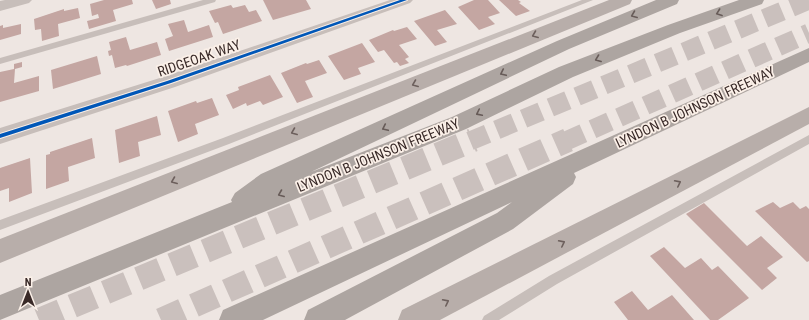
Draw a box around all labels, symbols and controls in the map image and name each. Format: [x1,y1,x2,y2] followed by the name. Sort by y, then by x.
[716,9,723,17] one-way arrow
[631,10,638,18] one-way arrow
[532,31,539,39] one-way arrow
[156,36,243,80] street label: RIDGEOAK WAY
[594,55,601,63] one-way arrow
[613,63,778,151] street label: LYNDON B JOHNSON FREEWAY
[500,69,507,77] one-way arrow
[411,79,418,87] one-way arrow
[476,108,484,116] one-way arrow
[295,115,462,195] street label: LYNDON B JOHNSON FREEWAY
[382,123,389,131] one-way arrow
[291,128,298,136] one-way arrow
[170,176,177,184] one-way arrow
[673,180,681,188] one-way arrow
[278,189,285,197] one-way arrow
[558,240,565,247] one-way arrow
[8,272,48,312] north arrow
[25,276,32,289] text: N
[442,299,450,307] one-way arrow

